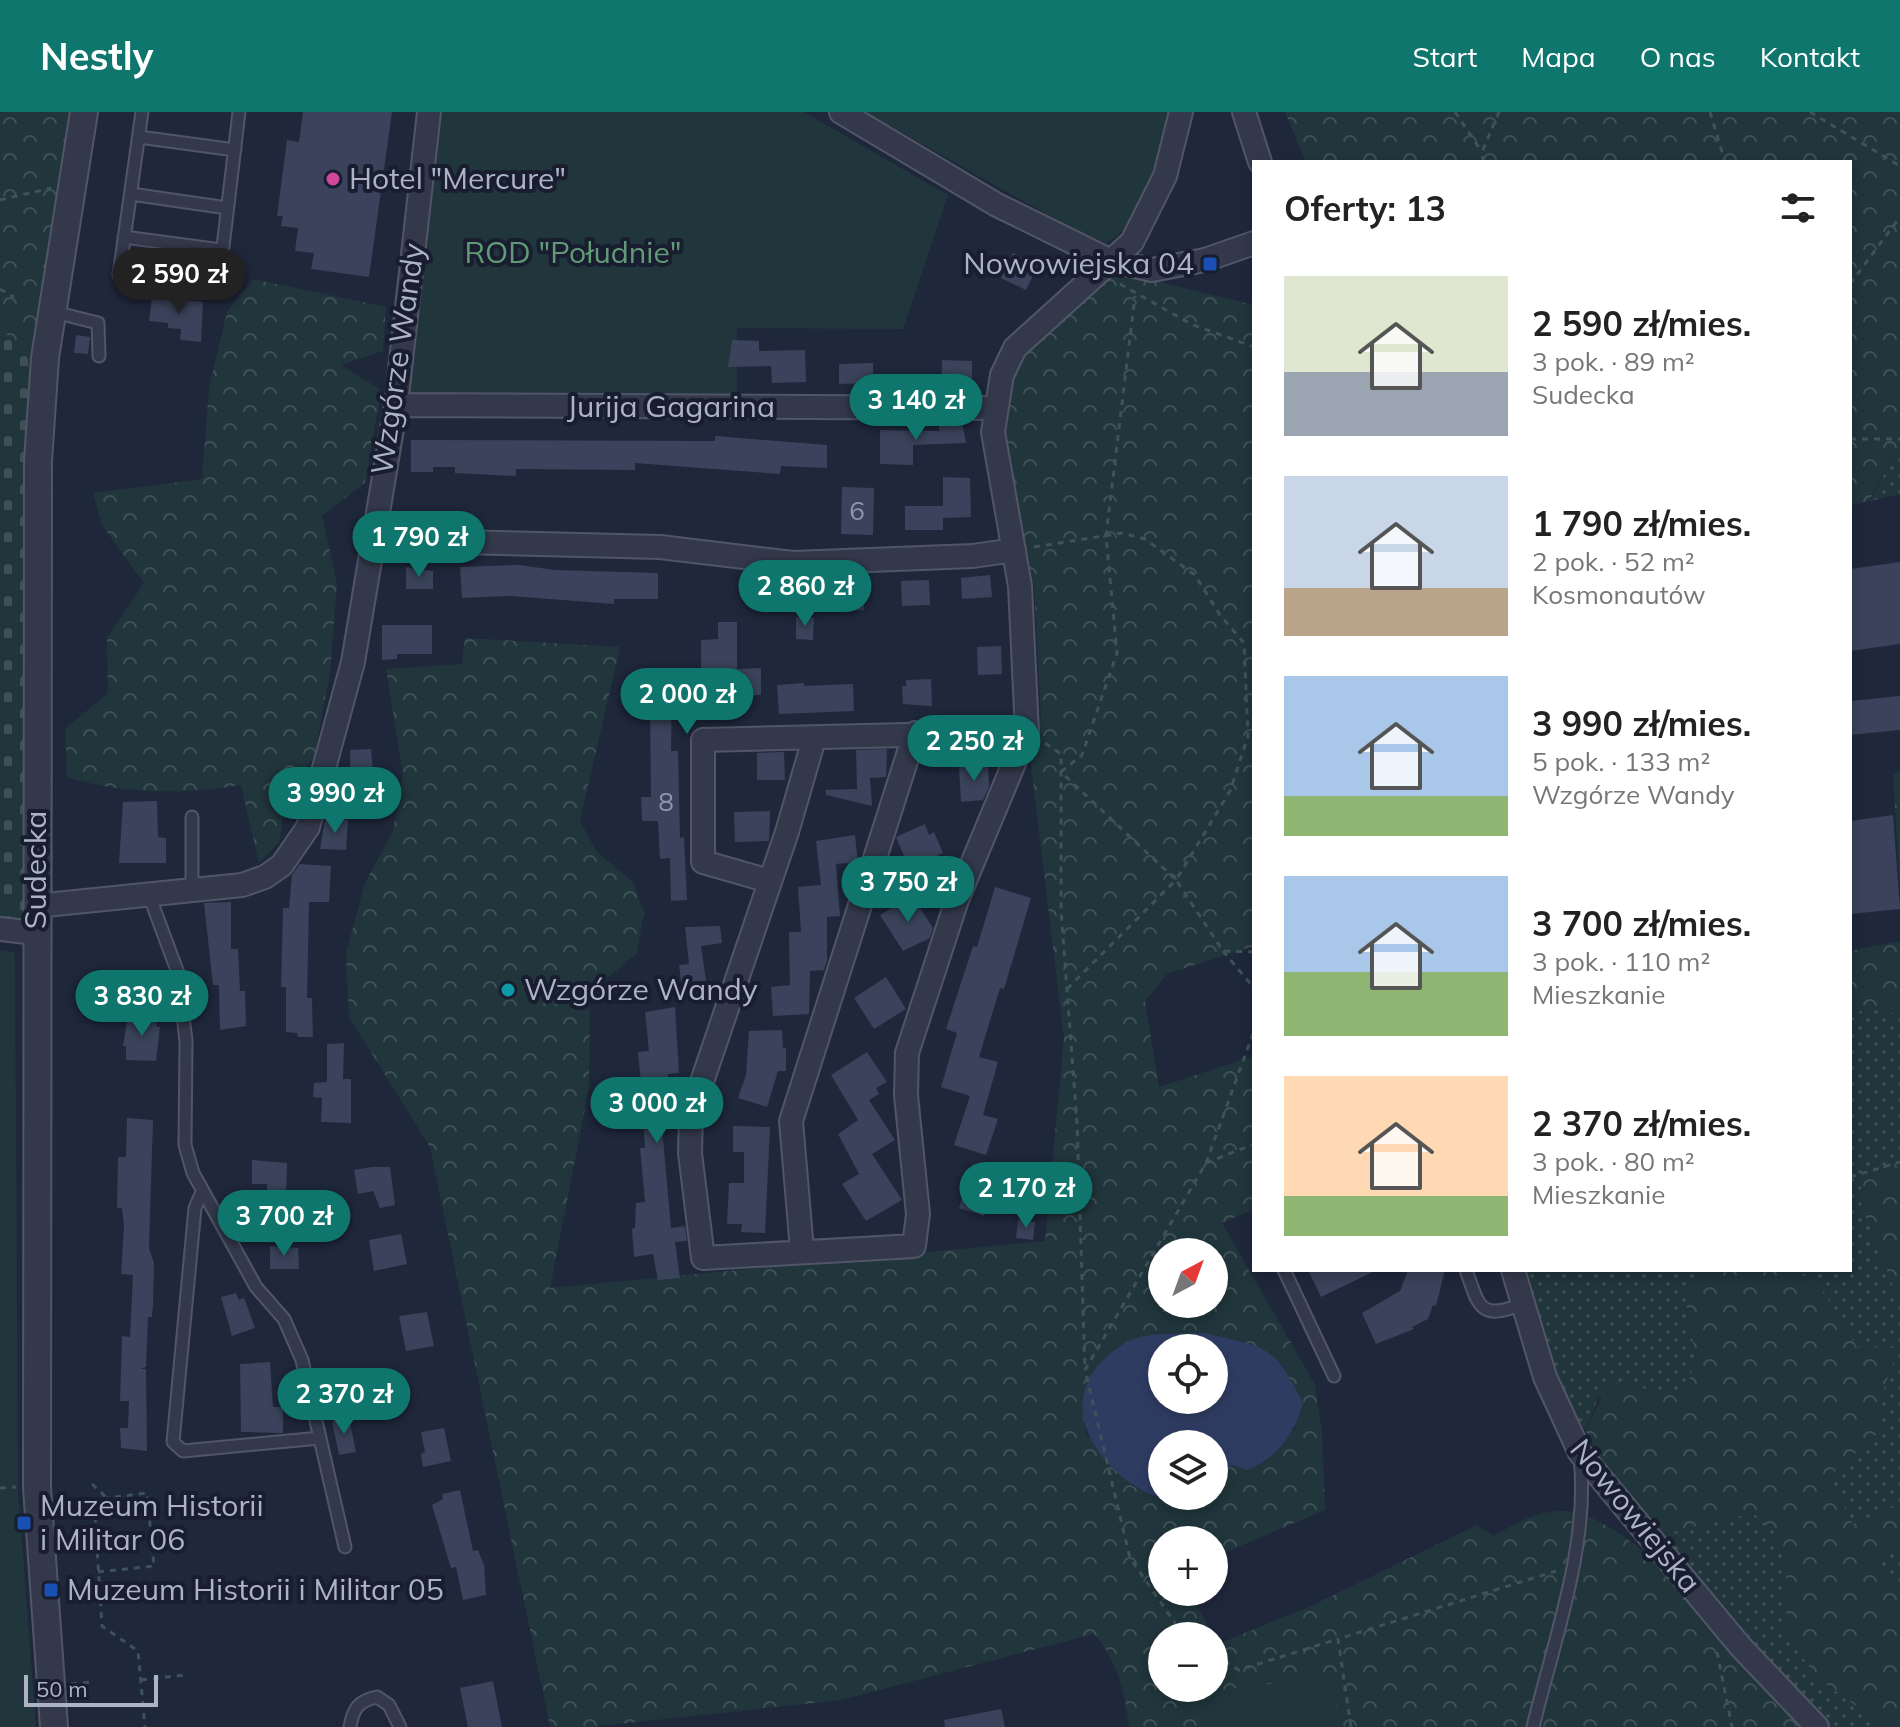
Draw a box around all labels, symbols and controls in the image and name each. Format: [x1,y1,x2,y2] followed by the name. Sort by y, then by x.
[40,32,153,80] text: Nestly
[1413,39,1477,74] text: Start
[1521,39,1596,74] text: Mapa
[1640,39,1716,74] text: O nas
[1760,39,1860,74] text: Kontakt
[349,159,566,197] place label: Hotel "Mercure"
[324,170,342,188] marker: Hotel "Mercure"
[1776,186,1820,230] icon: filters
[1284,187,1446,230] text: Oferty: 13
[464,233,682,271] park label: ROD "Południe"
[362,240,432,477] street label: Wzgórze Wandy
[963,244,1194,282] place label: Nowowiejska 04
[96,248,262,316] pin: 2 590 zł
[1201,255,1219,273] marker: Nowowiejska 04
[130,257,228,290] text: 2 590 zł
[1532,302,1751,345] text: 2 590 zł/mies.
[1348,308,1444,404] icon: home
[1532,345,1695,378] text: 3 pok. · 89 m²
[833,374,999,442] pin: 3 140 zł
[1532,378,1635,411] text: Sudecka
[867,383,965,416] text: 3 140 zł
[567,387,775,425] street label: Jurija Gagarina
[849,494,865,527] house number: 6
[1532,502,1751,545] text: 1 790 zł/mies.
[1348,508,1444,604] icon: home
[336,511,502,579] pin: 1 790 zł
[370,520,468,553] text: 1 790 zł
[1532,545,1695,578] text: 2 pok. · 52 m²
[722,560,888,628] pin: 2 860 zł
[756,569,854,602] text: 2 860 zł
[1532,578,1706,611] text: Kosmonautów
[604,668,770,736] pin: 2 000 zł
[638,677,736,710] text: 2 000 zł
[1532,702,1751,745] text: 3 990 zł/mies.
[1348,708,1444,804] icon: home
[891,715,1057,783] pin: 2 250 zł
[925,724,1023,757] text: 2 250 zł
[1532,745,1710,778] text: 5 pok. · 133 m²
[252,767,418,835] pin: 3 990 zł
[286,776,384,809] text: 3 990 zł
[1532,778,1735,811] text: Wzgórze Wandy
[658,785,674,818] house number: 8
[16,811,54,929] street label: Sudecka
[825,856,991,924] pin: 3 750 zł
[859,865,957,898] text: 3 750 zł
[1532,902,1751,945] text: 3 700 zł/mies.
[1348,908,1444,1004] icon: home
[1532,945,1710,978] text: 3 pok. · 110 m²
[59,970,225,1038] pin: 3 830 zł
[524,970,758,1008] place label: Wzgórze Wandy
[1532,978,1665,1011] text: Mieszkanie
[93,979,191,1012] text: 3 830 zł
[499,981,517,999] marker: Wzgórze Wandy
[574,1077,740,1145] pin: 3 000 zł
[608,1086,706,1119] text: 3 000 zł
[1532,1102,1751,1145] text: 2 370 zł/mies.
[1348,1108,1444,1204] icon: home
[1532,1145,1695,1178] text: 3 pok. · 80 m²
[943,1162,1109,1230] pin: 2 170 zł
[977,1171,1075,1204] text: 2 170 zł
[1532,1178,1665,1211] text: Mieszkanie
[201,1190,367,1258] pin: 3 700 zł
[235,1199,333,1232] text: 3 700 zł
[1148,1238,1228,1318] north arrow
[1148,1238,1228,1702] map controls
[1148,1334,1228,1414] button: locate
[261,1368,427,1436] pin: 2 370 zł
[295,1377,393,1410] text: 2 370 zł
[1148,1430,1228,1510] button: layers
[1562,1431,1709,1600] street label: Nowowiejska
[40,1486,264,1558] place label: Muzeum Historii i Militar 06
[15,1514,33,1532] marker: Muzeum Historii i Militar 06
[1148,1526,1228,1606] button: +
[67,1570,444,1608] place label: Muzeum Historii i Militar 05
[42,1581,60,1599] marker: Muzeum Historii i Militar 05
[1148,1622,1228,1702] button: −
[24,1671,158,1707] scale bar
[36,1675,87,1703] text: 50 m

